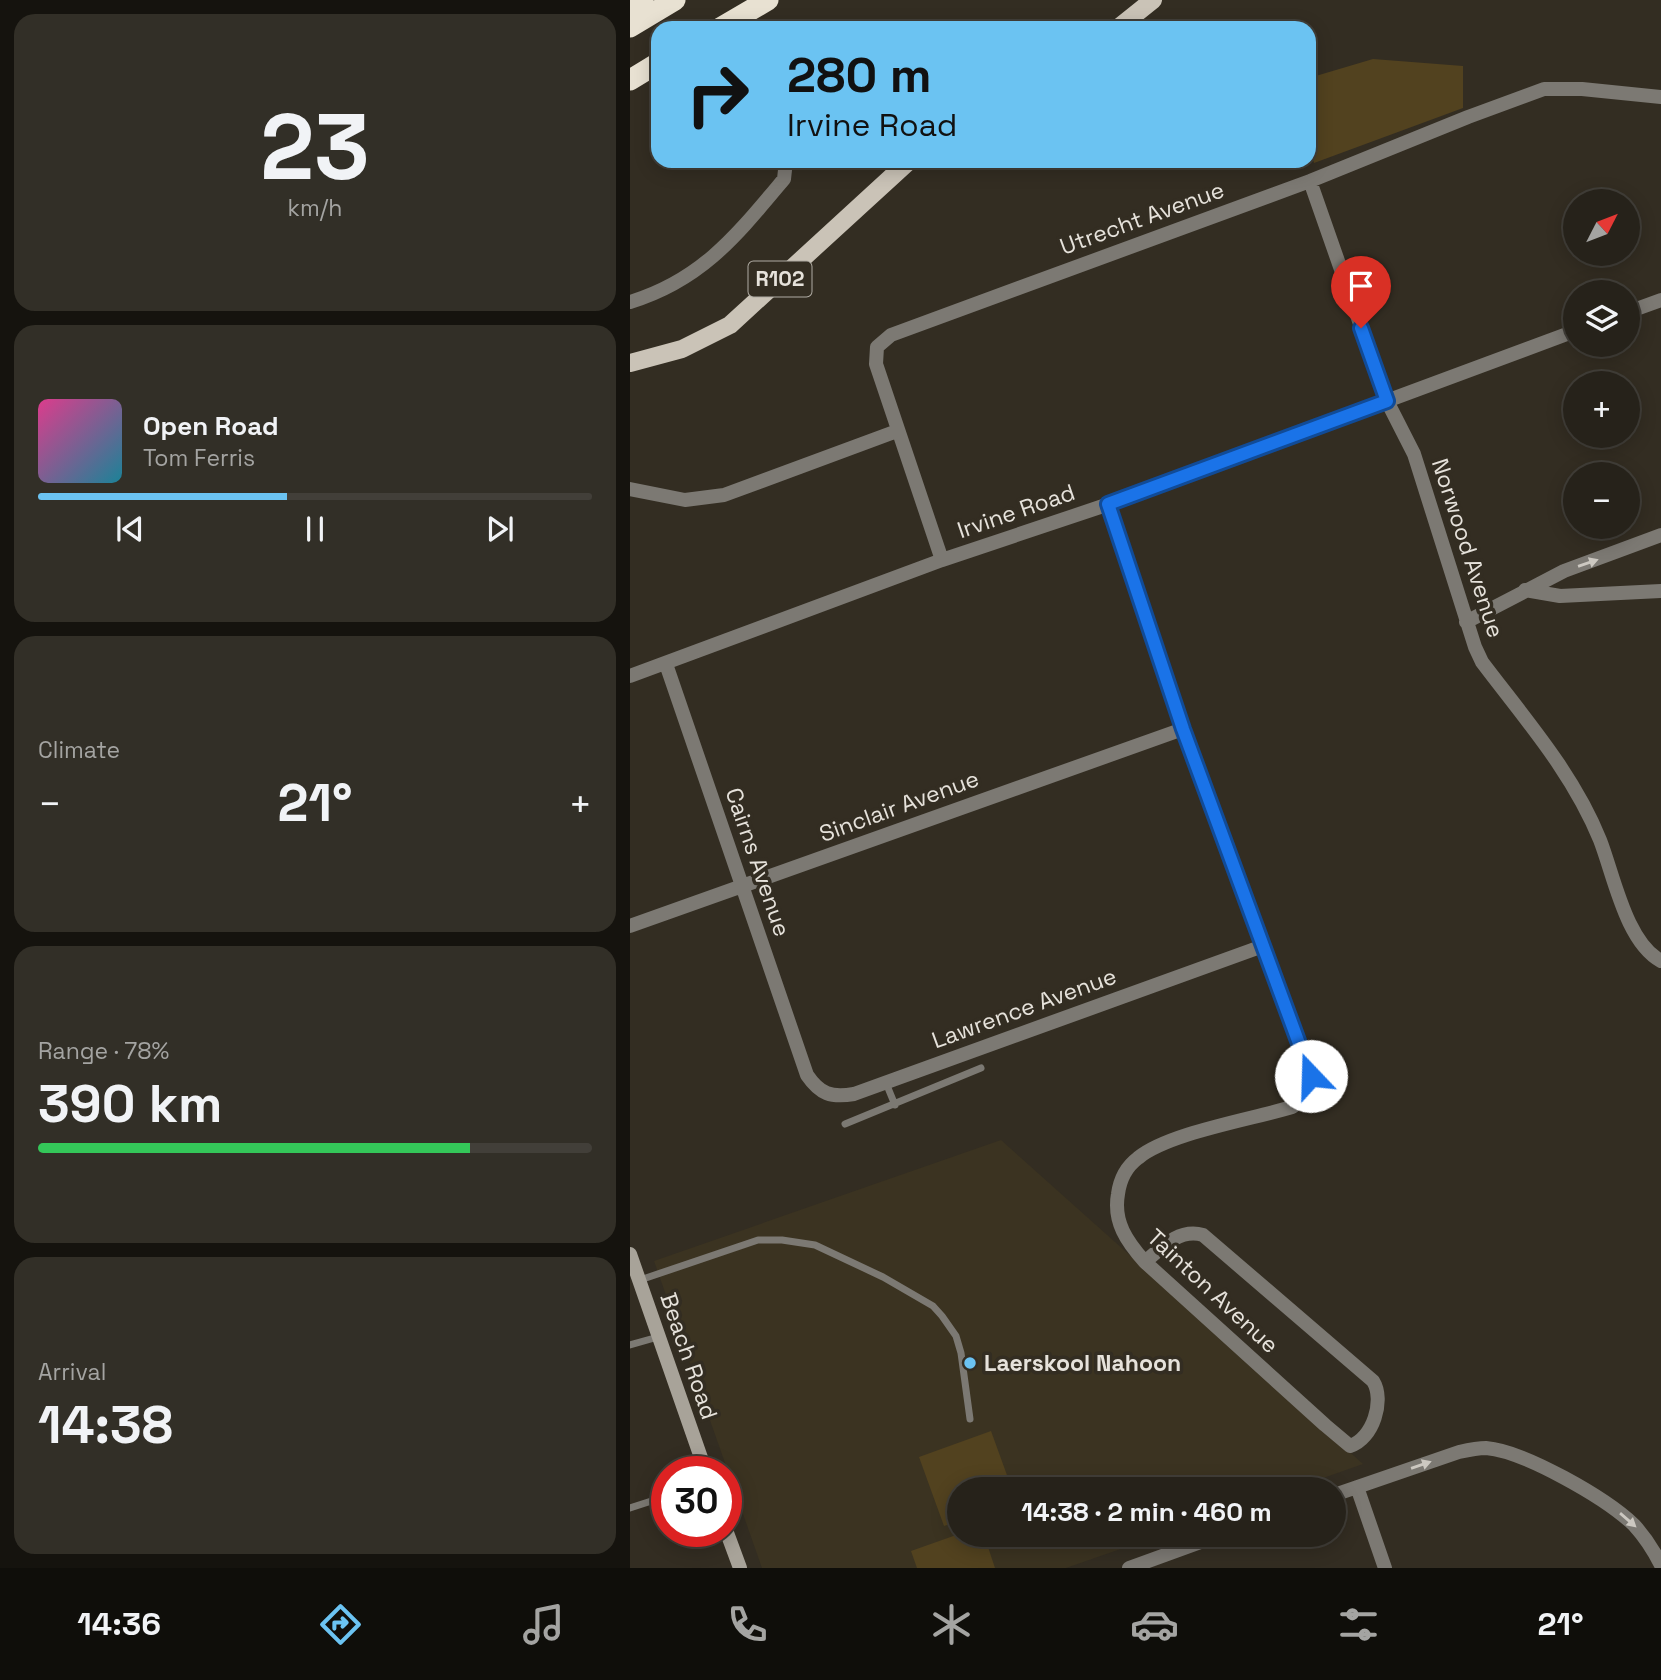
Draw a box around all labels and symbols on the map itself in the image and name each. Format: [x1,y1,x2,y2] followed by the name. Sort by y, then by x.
[1056,174,1228,262] street label: Utrecht Avenue
[1563,189,1640,266] north arrow
[1331,256,1391,328] pin
[748,262,812,296] road number: R102
[1425,455,1511,641] street label: Norwood Avenue
[953,477,1079,545] street label: Irvine Road
[1577,557,1598,568] one-way arrow
[815,763,983,849] street label: Sinclair Avenue
[719,784,797,940] street label: Cairns Avenue
[928,961,1120,1055] street label: Lawrence Avenue
[1274,1039,1348,1113] position arrow
[1141,1222,1285,1360] street label: Tainton Avenue
[653,1289,725,1423] street label: Beach Road
[984,1348,1181,1378] place label: Laerskool Nahoon
[962,1355,978,1371] marker: Laerskool Nahoon
[651,1456,742,1547] speed limit sign: 30
[1411,1459,1432,1470] one-way arrow
[1619,1512,1636,1527] one-way arrow

